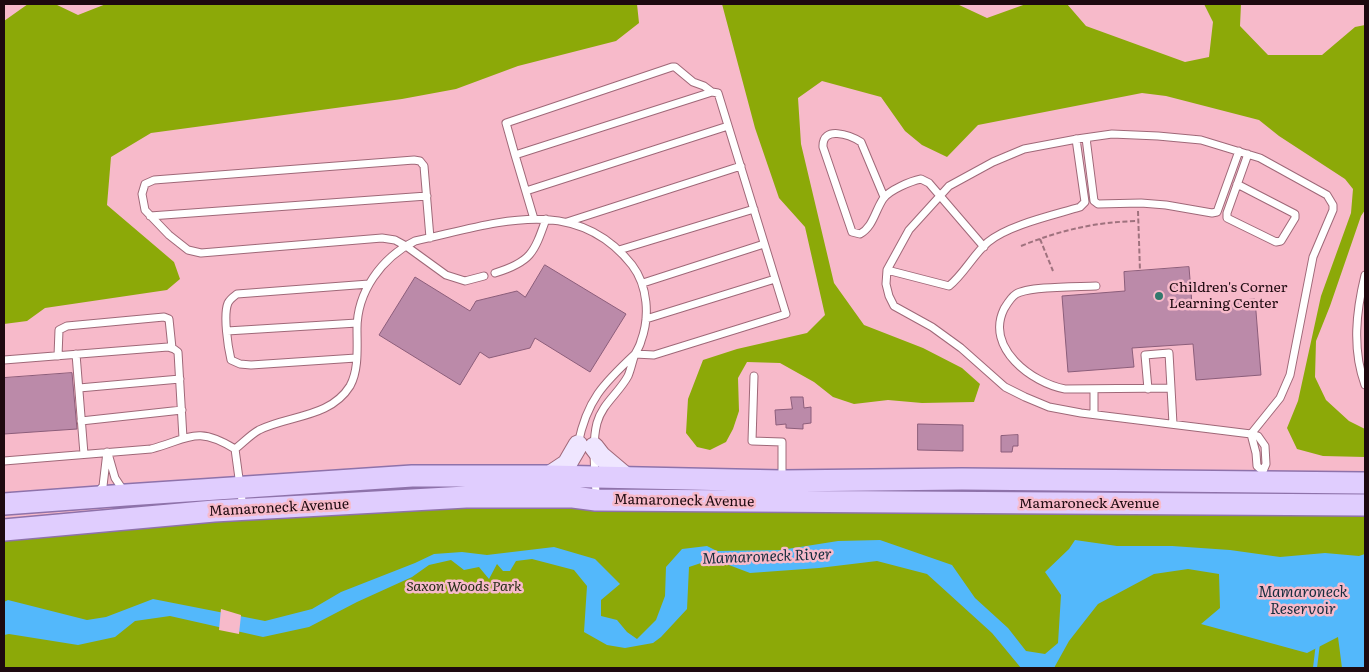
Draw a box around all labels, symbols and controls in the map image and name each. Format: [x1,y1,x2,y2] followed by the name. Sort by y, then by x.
[1169,280,1287,312] place label: Children's Corner Learning Center
[1153,290,1165,302] marker: Children's Corner Learning Center
[614,491,754,511] street label: Mamaroneck Avenue
[208,496,350,520] street label: Mamaroneck Avenue
[1019,496,1159,512] street label: Mamaroneck Avenue
[702,546,832,568] water label: Mamaroneck River
[406,579,522,595] park label: Saxon Woods Park
[1258,584,1348,619] water label: Mamaroneck Reservoir

